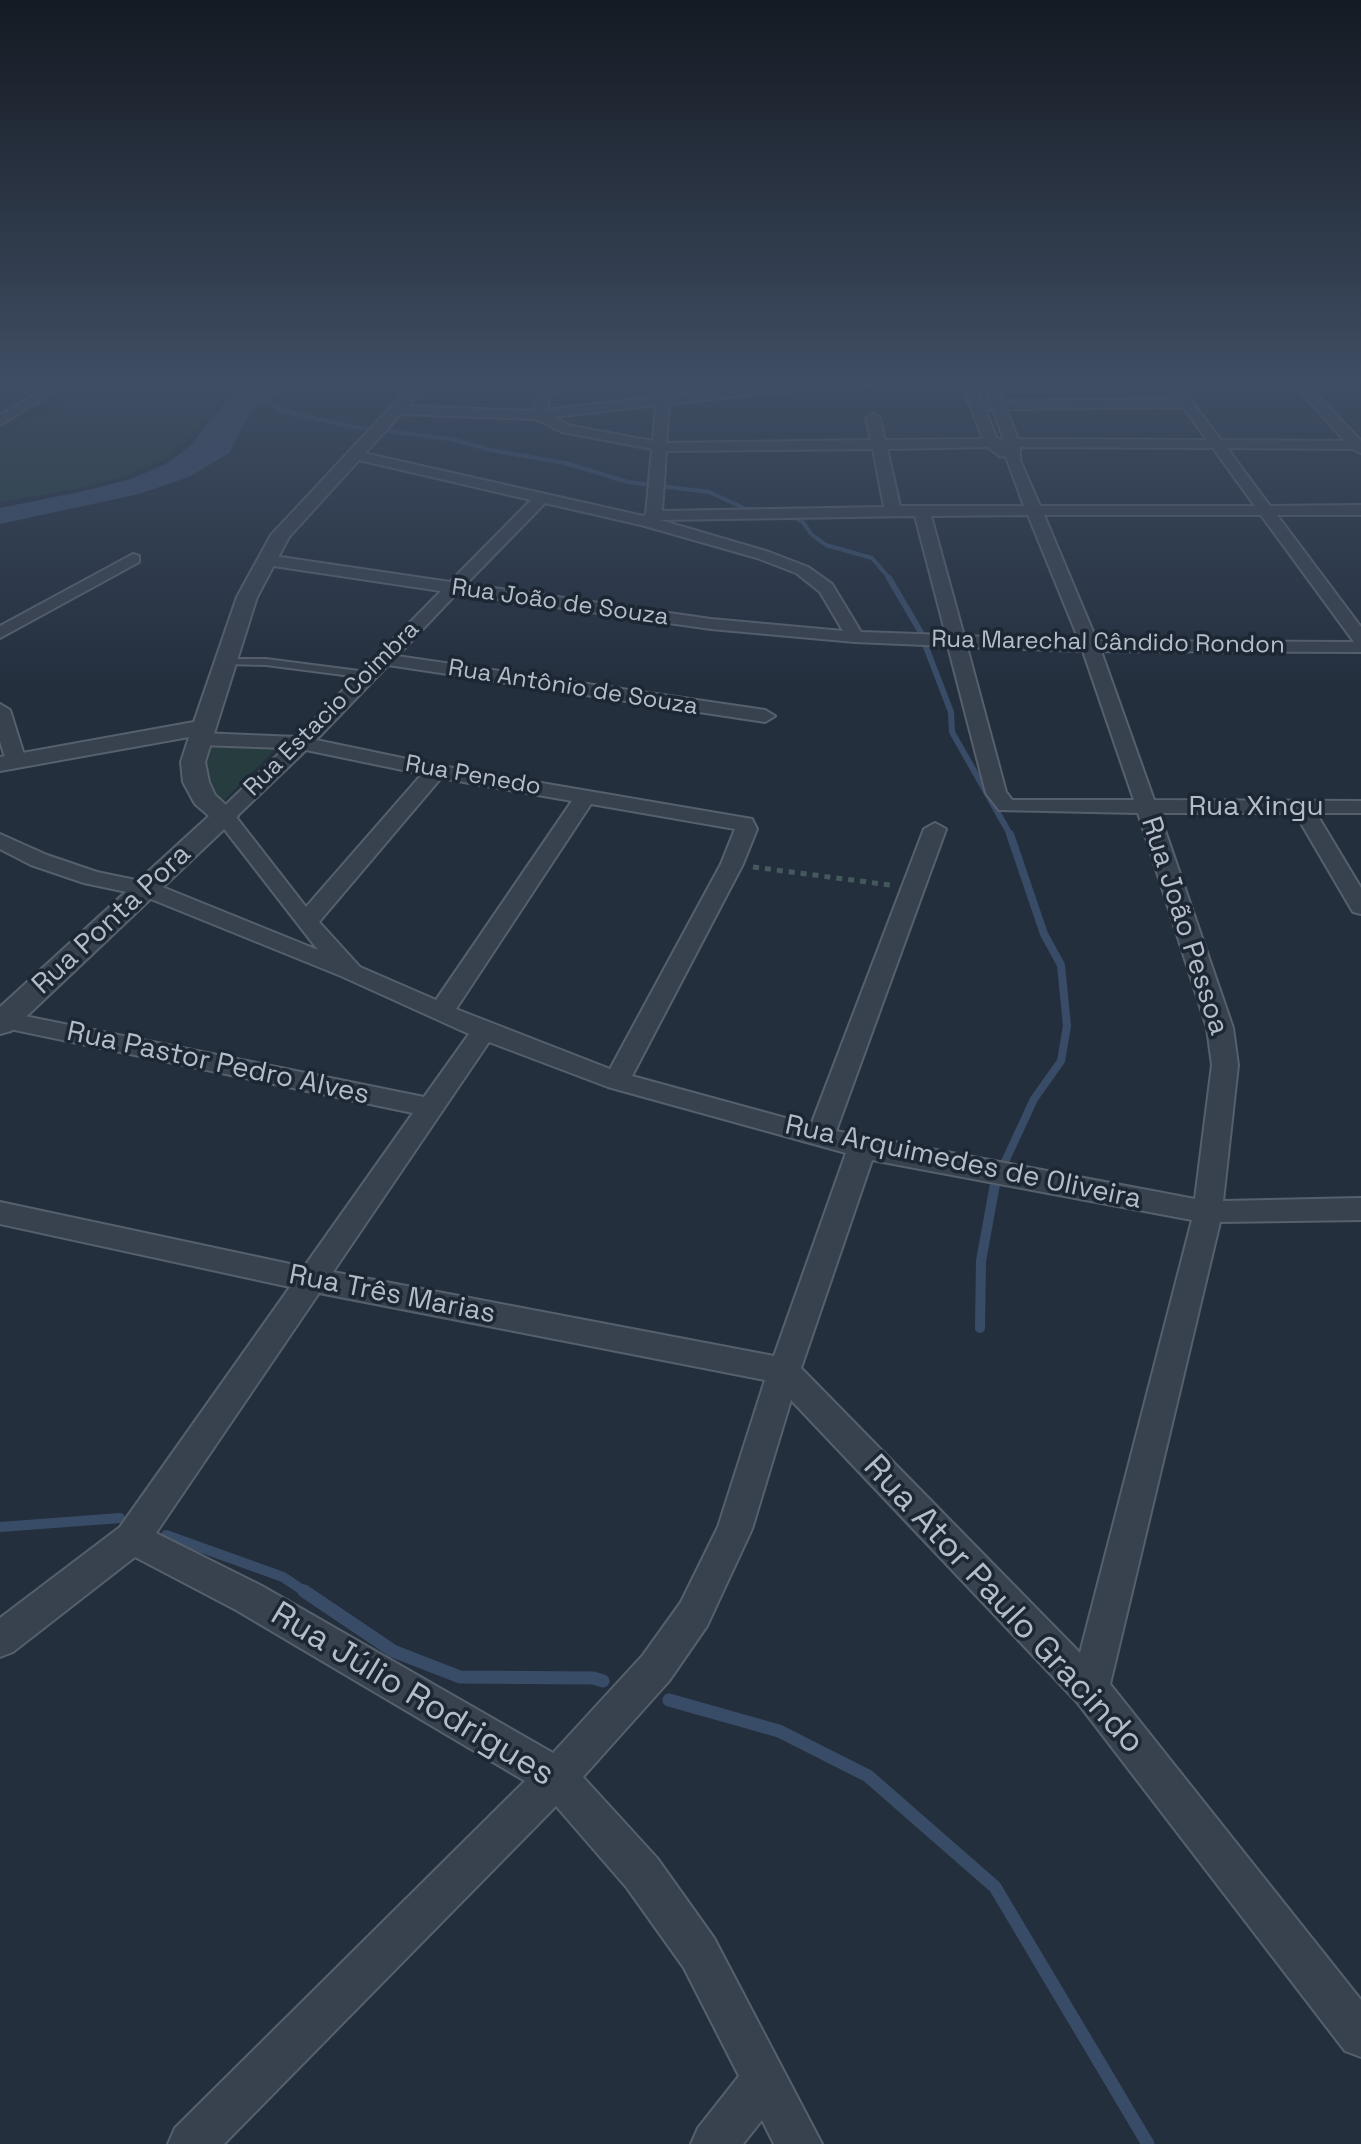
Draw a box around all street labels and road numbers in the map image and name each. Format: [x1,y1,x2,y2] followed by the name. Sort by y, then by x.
[450,573,670,633] street label: Rua João de Souza
[238,615,426,803] street label: Rua Estacio Coimbra
[931,626,1285,660] street label: Rua Marechal Cândido Rondon
[446,654,700,722] street label: Rua Antônio de Souza
[403,750,543,802] street label: Rua Penedo
[1188,790,1324,824] street label: Rua Xingu
[1133,813,1235,1039] street label: Rua João Pessoa
[26,838,198,1002] street label: Rua Ponta Pora
[64,1016,372,1112] street label: Rua Pastor Pedro Alves
[782,1109,1144,1217] street label: Rua Arquimedes de Oliveira
[286,1259,498,1331] street label: Rua Três Marias
[854,1447,1152,1763] street label: Rua Ator Paulo Gracindo
[263,1594,561,1796] street label: Rua Júlio Rodrigues

